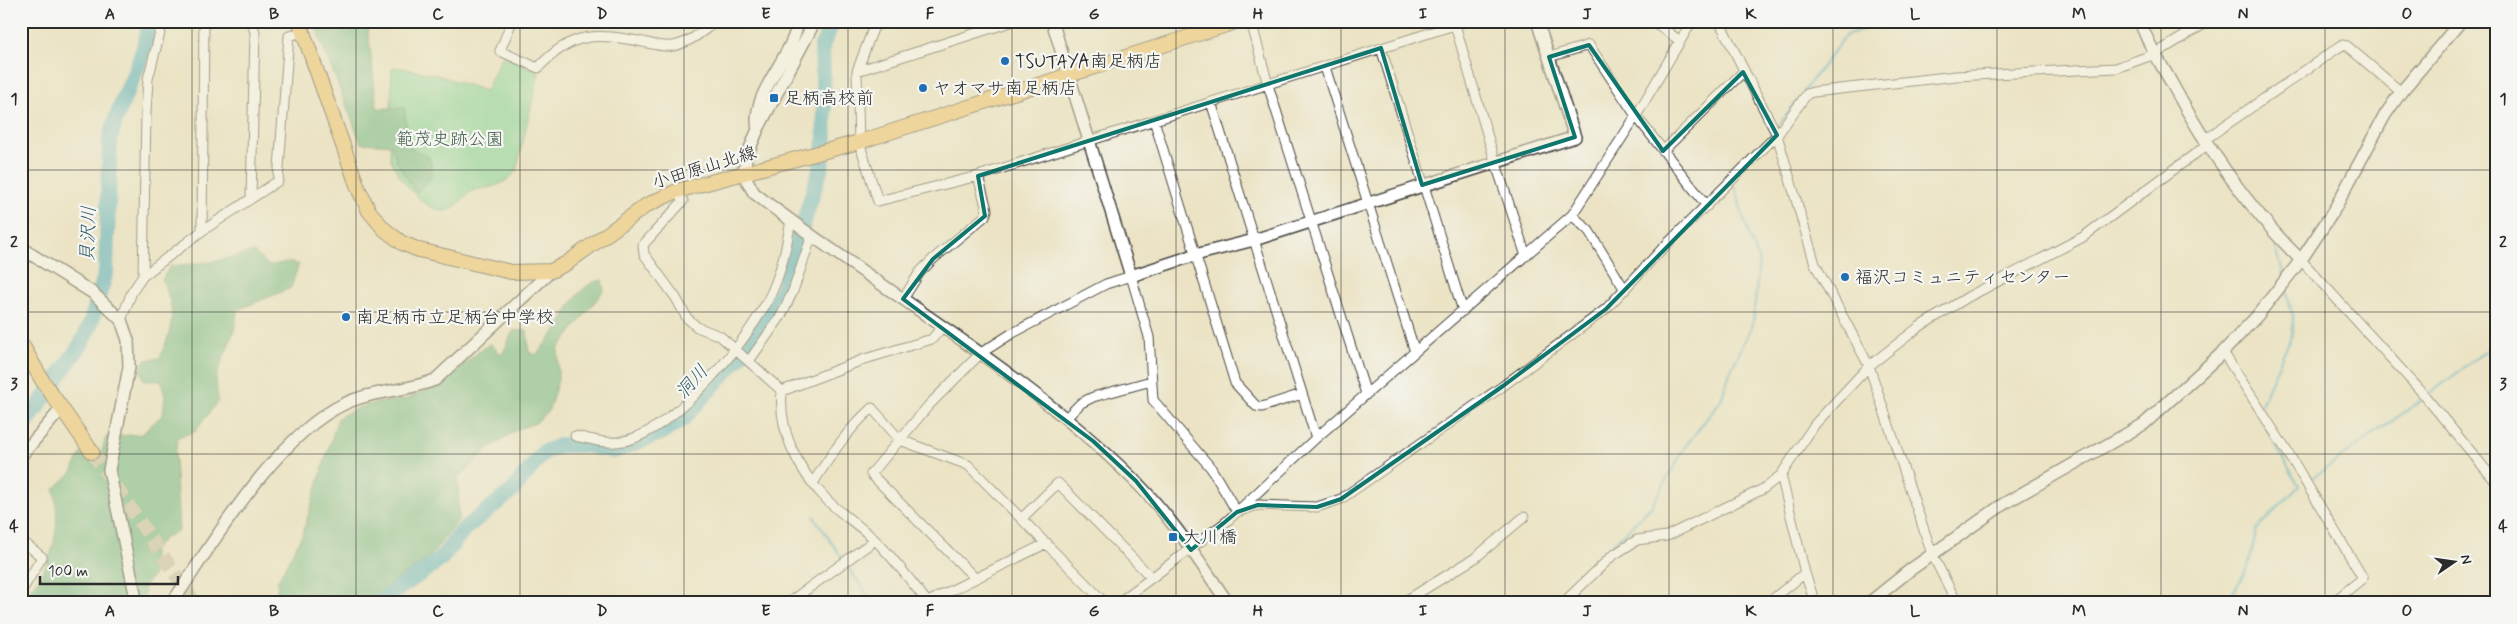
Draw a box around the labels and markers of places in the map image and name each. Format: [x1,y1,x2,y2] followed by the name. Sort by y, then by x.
[1015,50,1162,74] place label: TSUTAYA南足柄店
[999,55,1011,67] marker: TSUTAYA南足柄店
[933,77,1077,101] place label: ヤオマサ南足柄店
[917,82,929,94] marker: ヤオマサ南足柄店
[784,87,874,111] place label: 足柄高校前
[768,92,780,104] marker: 足柄高校前
[1855,266,2070,290] place label: 福沢コミュニティセンター
[1839,271,1851,283] marker: 福沢コミュニティセンター
[356,306,554,330] place label: 南足柄市立足柄台中学校
[340,311,352,323] marker: 南足柄市立足柄台中学校
[1183,526,1237,550] place label: 大川橋
[1167,531,1179,543] marker: 大川橋

